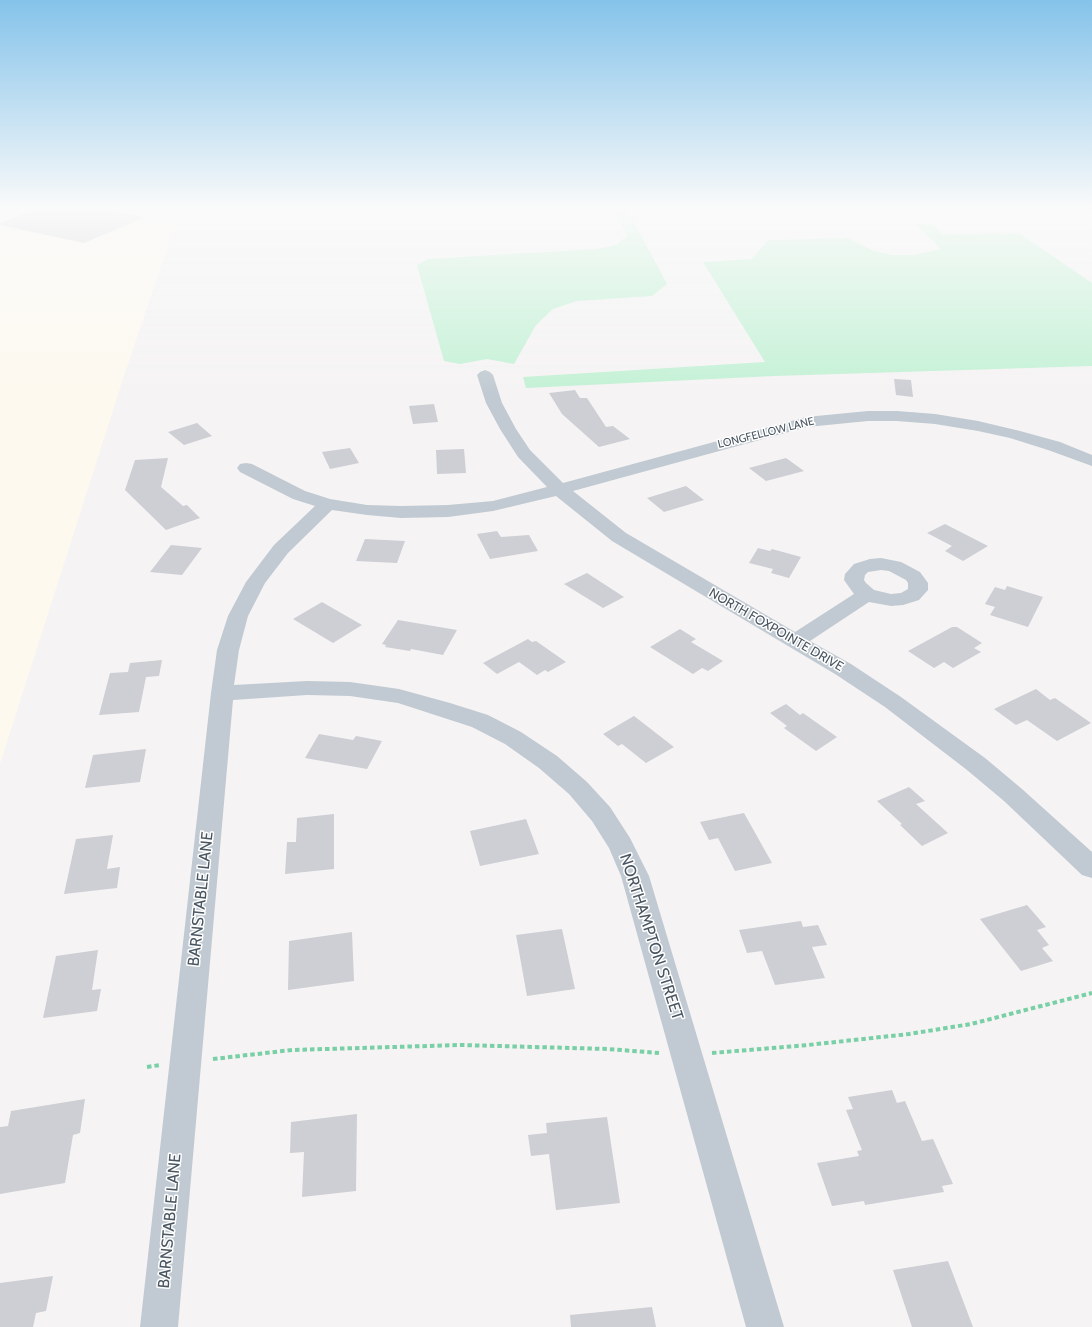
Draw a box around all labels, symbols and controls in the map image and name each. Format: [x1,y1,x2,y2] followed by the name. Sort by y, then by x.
[716,415,816,451] street label: LONGFELLOW LANE
[706,585,846,675] street label: NORTH FOXPOINTE DRIVE
[184,831,218,967] street label: BARNSTABLE LANE
[615,851,687,1023] street label: NORTHAMPTON STREET
[155,1153,185,1289] street label: BARNSTABLE LANE

